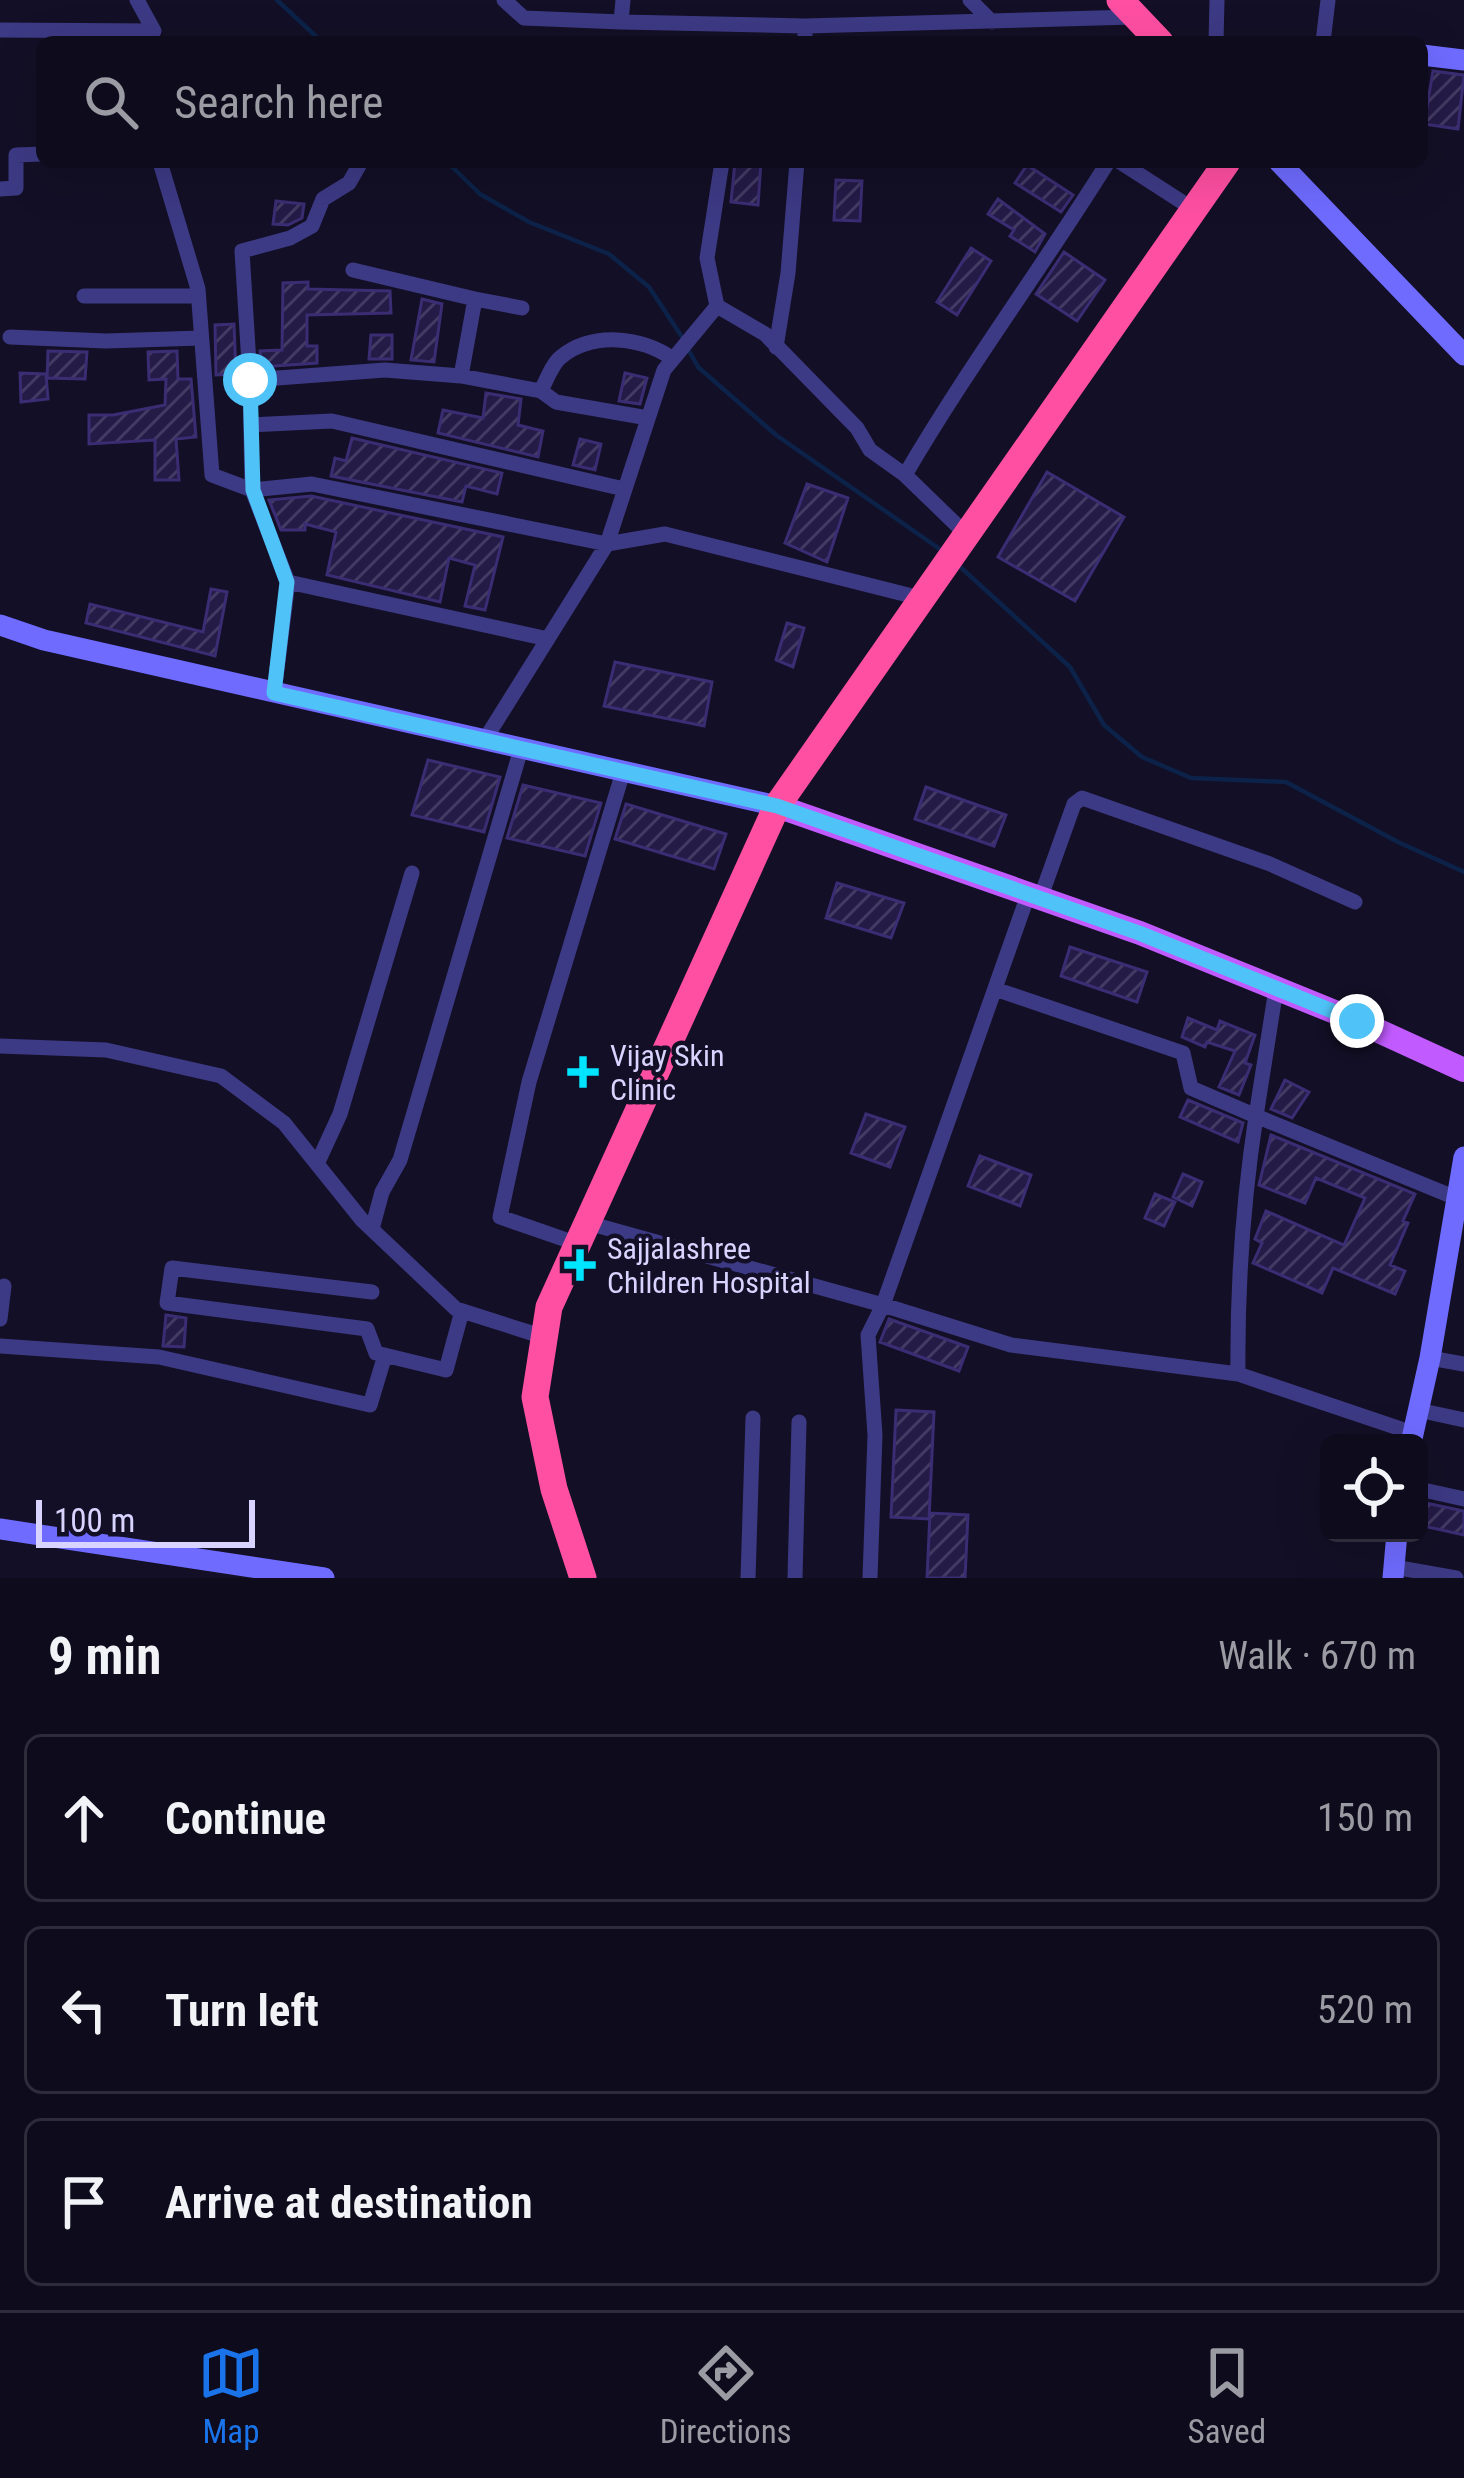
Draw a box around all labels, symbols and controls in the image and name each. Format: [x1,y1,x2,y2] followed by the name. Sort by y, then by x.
[36,36,1428,168] search box
[78,69,144,135] icon: search
[174,76,383,129] text: Search here
[223,353,277,407] route start
[1330,994,1384,1048] route end
[610,1038,724,1107] place label: Vijay Skin Clinic
[567,1056,599,1088] marker: Vijay Skin Clinic
[607,1231,811,1300] place label: Sajjalashree Children Hospital
[564,1249,596,1281] marker: Sajjalashree Children Hospital
[1320,1434,1428,1542] map controls
[1320,1434,1428,1542] button: locate
[36,1494,255,1547] scale bar
[54,1501,135,1540] text: 100 m
[48,1627,161,1686] text: 9 min
[1218,1633,1416,1679] text: Walk · 670 m
[51,1785,117,1851] icon: ahead
[165,1792,326,1845] text: Continue
[1317,1795,1413,1841] text: 150 m
[51,1977,117,2043] icon: left
[165,1984,319,2037] text: Turn left
[1317,1987,1413,2033] text: 520 m
[51,2169,117,2235] icon: arrive
[165,2176,533,2229] text: Arrive at destination
[198,2340,264,2451] tab: Map
[660,2340,792,2451] tab: Directions
[1188,2340,1266,2451] tab: Saved

